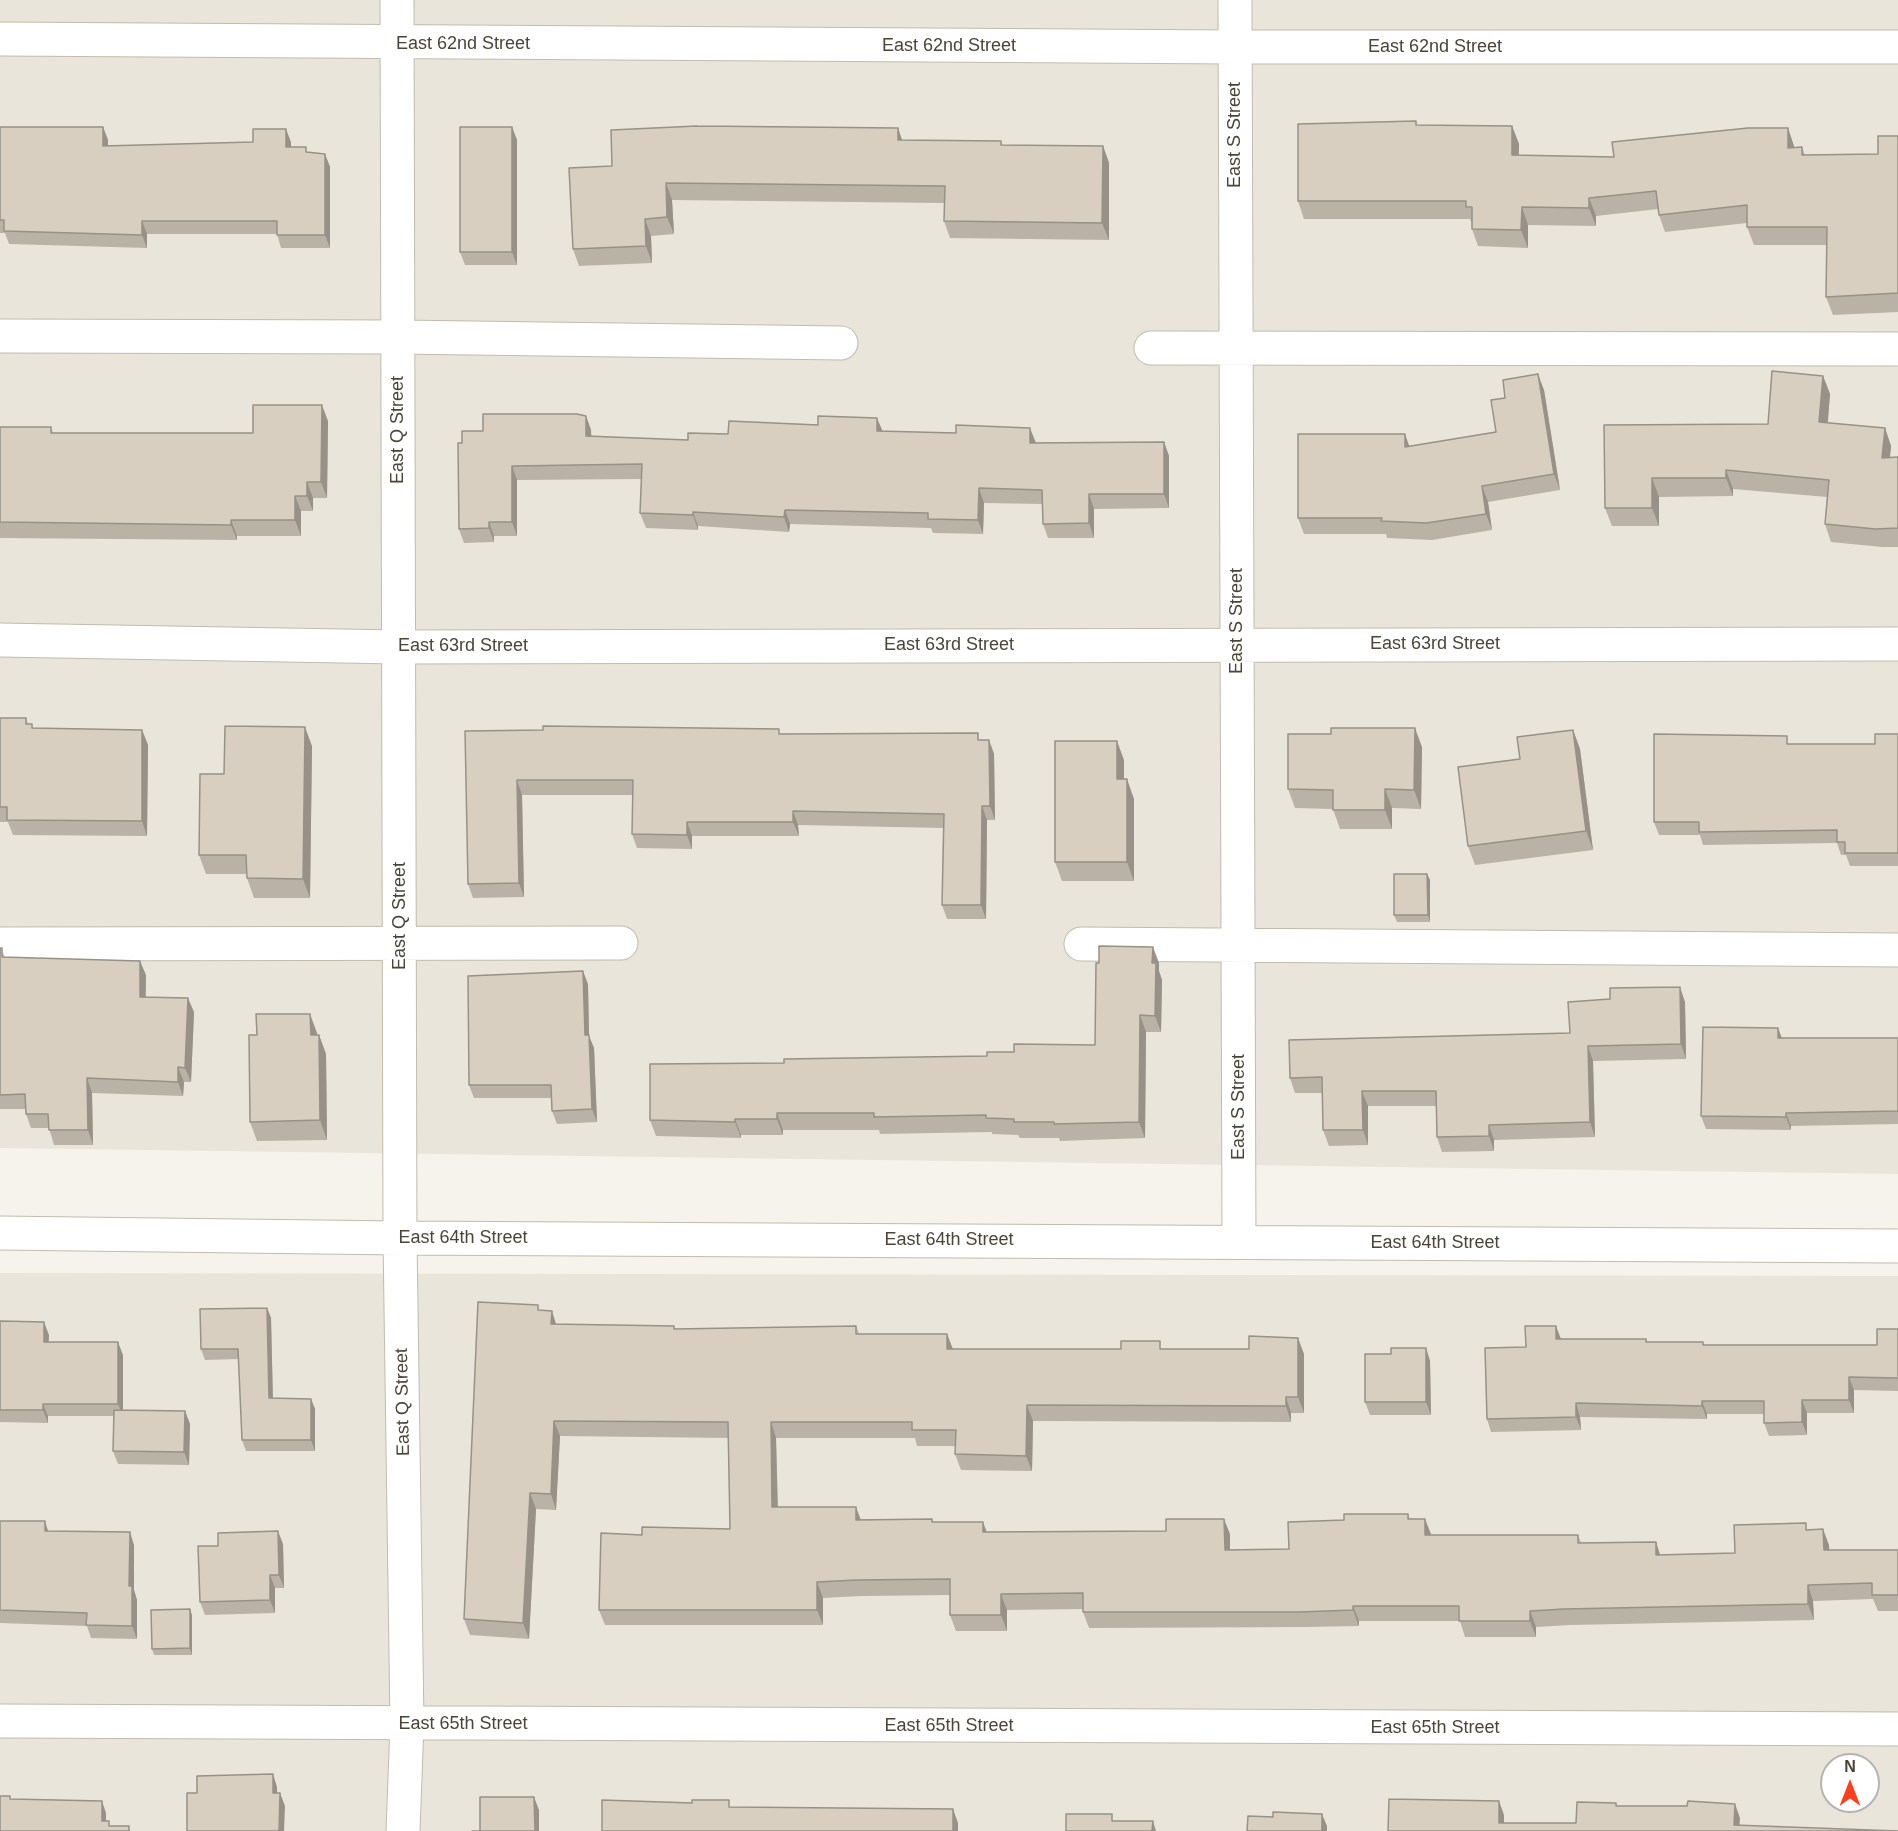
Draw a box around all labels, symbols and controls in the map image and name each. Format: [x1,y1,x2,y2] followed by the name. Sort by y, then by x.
[396,33,530,55] street label: East 62nd Street
[882,35,1016,57] street label: East 62nd Street
[1368,36,1502,58] street label: East 62nd Street
[1224,82,1246,188] street label: East S Street
[387,376,409,484] street label: East Q Street
[1226,568,1248,674] street label: East S Street
[1370,633,1500,655] street label: East 63rd Street
[884,634,1014,656] street label: East 63rd Street
[398,635,528,657] street label: East 63rd Street
[389,862,411,970] street label: East Q Street
[1228,1054,1250,1160] street label: East S Street
[398,1227,528,1249] street label: East 64th Street
[884,1229,1014,1251] street label: East 64th Street
[1370,1232,1500,1254] street label: East 64th Street
[391,1348,415,1456] street label: East Q Street
[398,1713,528,1735] street label: East 65th Street
[884,1715,1014,1737] street label: East 65th Street
[1370,1717,1500,1739] street label: East 65th Street
[1820,1753,1880,1813] north arrow
[1844,1758,1856,1775] text: N

